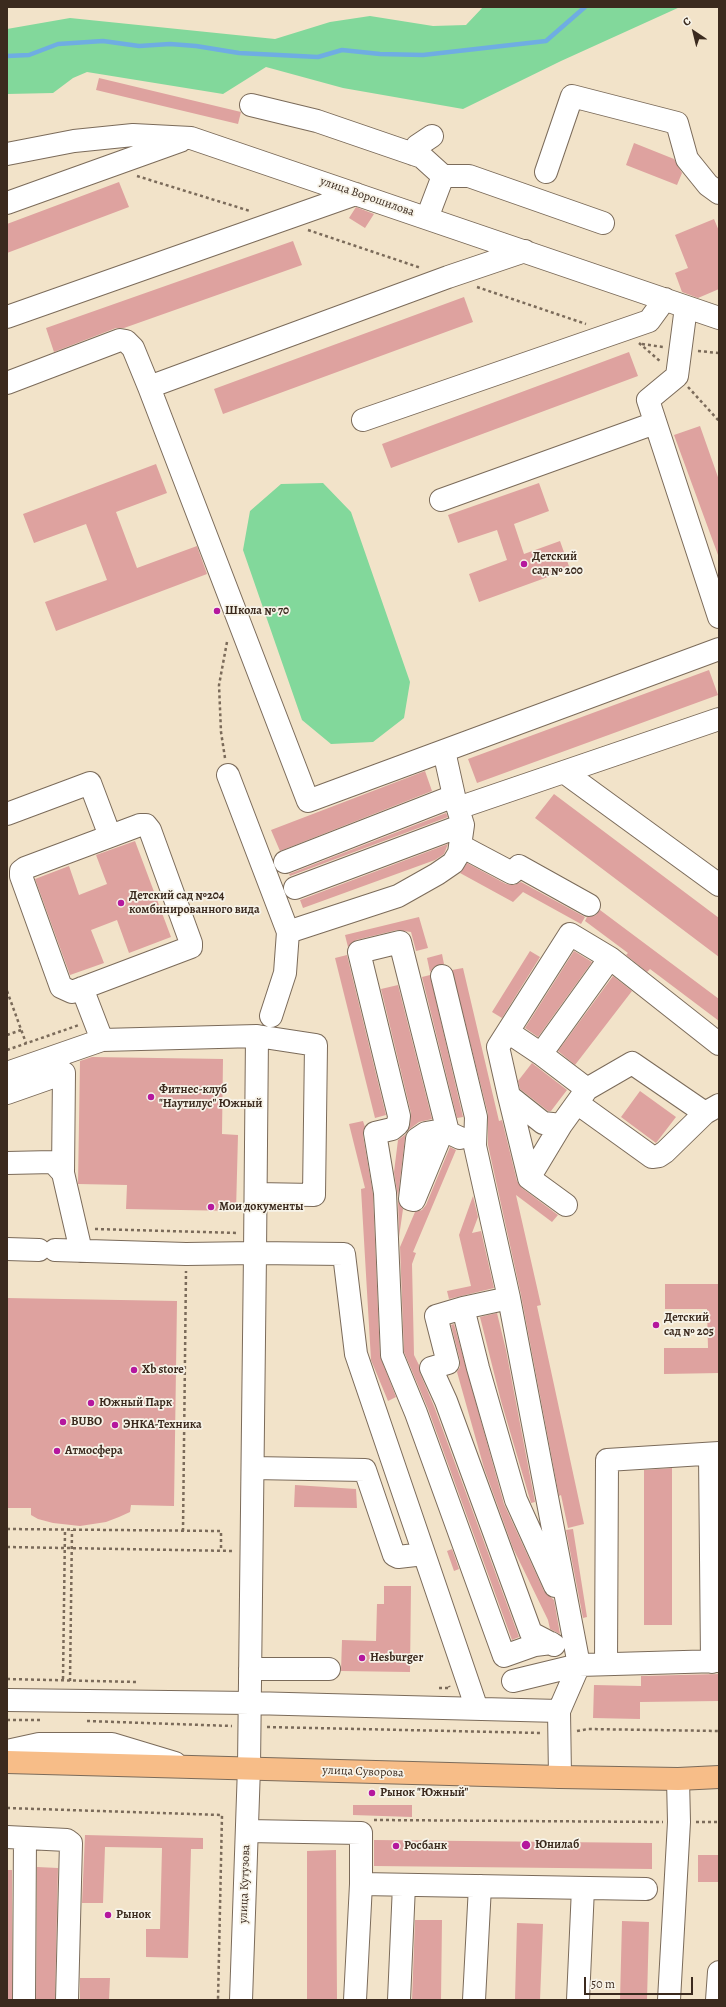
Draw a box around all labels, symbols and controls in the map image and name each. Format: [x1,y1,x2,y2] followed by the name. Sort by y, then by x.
[674,12,714,52] north arrow
[680,14,694,30] text: С
[318,174,416,220] street label: улица Ворошилова
[532,550,583,578] place label: Детский сад № 200
[519,559,529,569] marker: Детский сад № 200
[225,604,289,618] place label: Школа № 70
[212,606,222,616] marker: Школа № 70
[129,889,260,917] place label: Детский сад №204 комбинированного вида
[116,898,126,908] marker: Детский сад №204 комбинированного вида
[159,1083,262,1111] place label: Фитнес-клуб "Наутилус" Южный
[146,1092,156,1102] marker: Фитнес-клуб "Наутилус" Южный
[219,1200,303,1214] place label: Мои документы
[206,1202,216,1212] marker: Мои документы
[664,1311,714,1339] place label: Детский сад № 205
[651,1320,661,1330] marker: Детский сад № 205
[142,1363,184,1377] place label: Xb store
[129,1365,139,1375] marker: Xb store
[99,1396,172,1410] place label: Южный Парк
[86,1398,96,1408] marker: Южный Парк
[71,1415,102,1429] place label: BUBO
[58,1417,68,1427] marker: BUBO
[123,1418,202,1432] place label: ЭНКА-Техника
[110,1420,120,1430] marker: ЭНКА-Техника
[65,1444,123,1458] place label: Атмосфера
[52,1446,62,1456] marker: Атмосфера
[370,1651,423,1665] place label: Hesburger
[357,1653,367,1663] marker: Hesburger
[322,1763,404,1781] street label: улица Суворова
[380,1786,468,1800] place label: Рынок "Южный"
[367,1788,377,1798] marker: Рынок "Южный"
[535,1838,579,1852] place label: Юнилаб
[404,1839,447,1853] place label: Росбанк
[520,1839,532,1851] marker: Юнилаб
[391,1841,401,1851] marker: Росбанк
[236,1844,254,1924] street label: улица Кутузова
[116,1908,151,1922] place label: Рынок
[103,1910,113,1920] marker: Рынок
[586,1969,695,1995] scale bar
[591,1976,615,1992] text: 50 m

